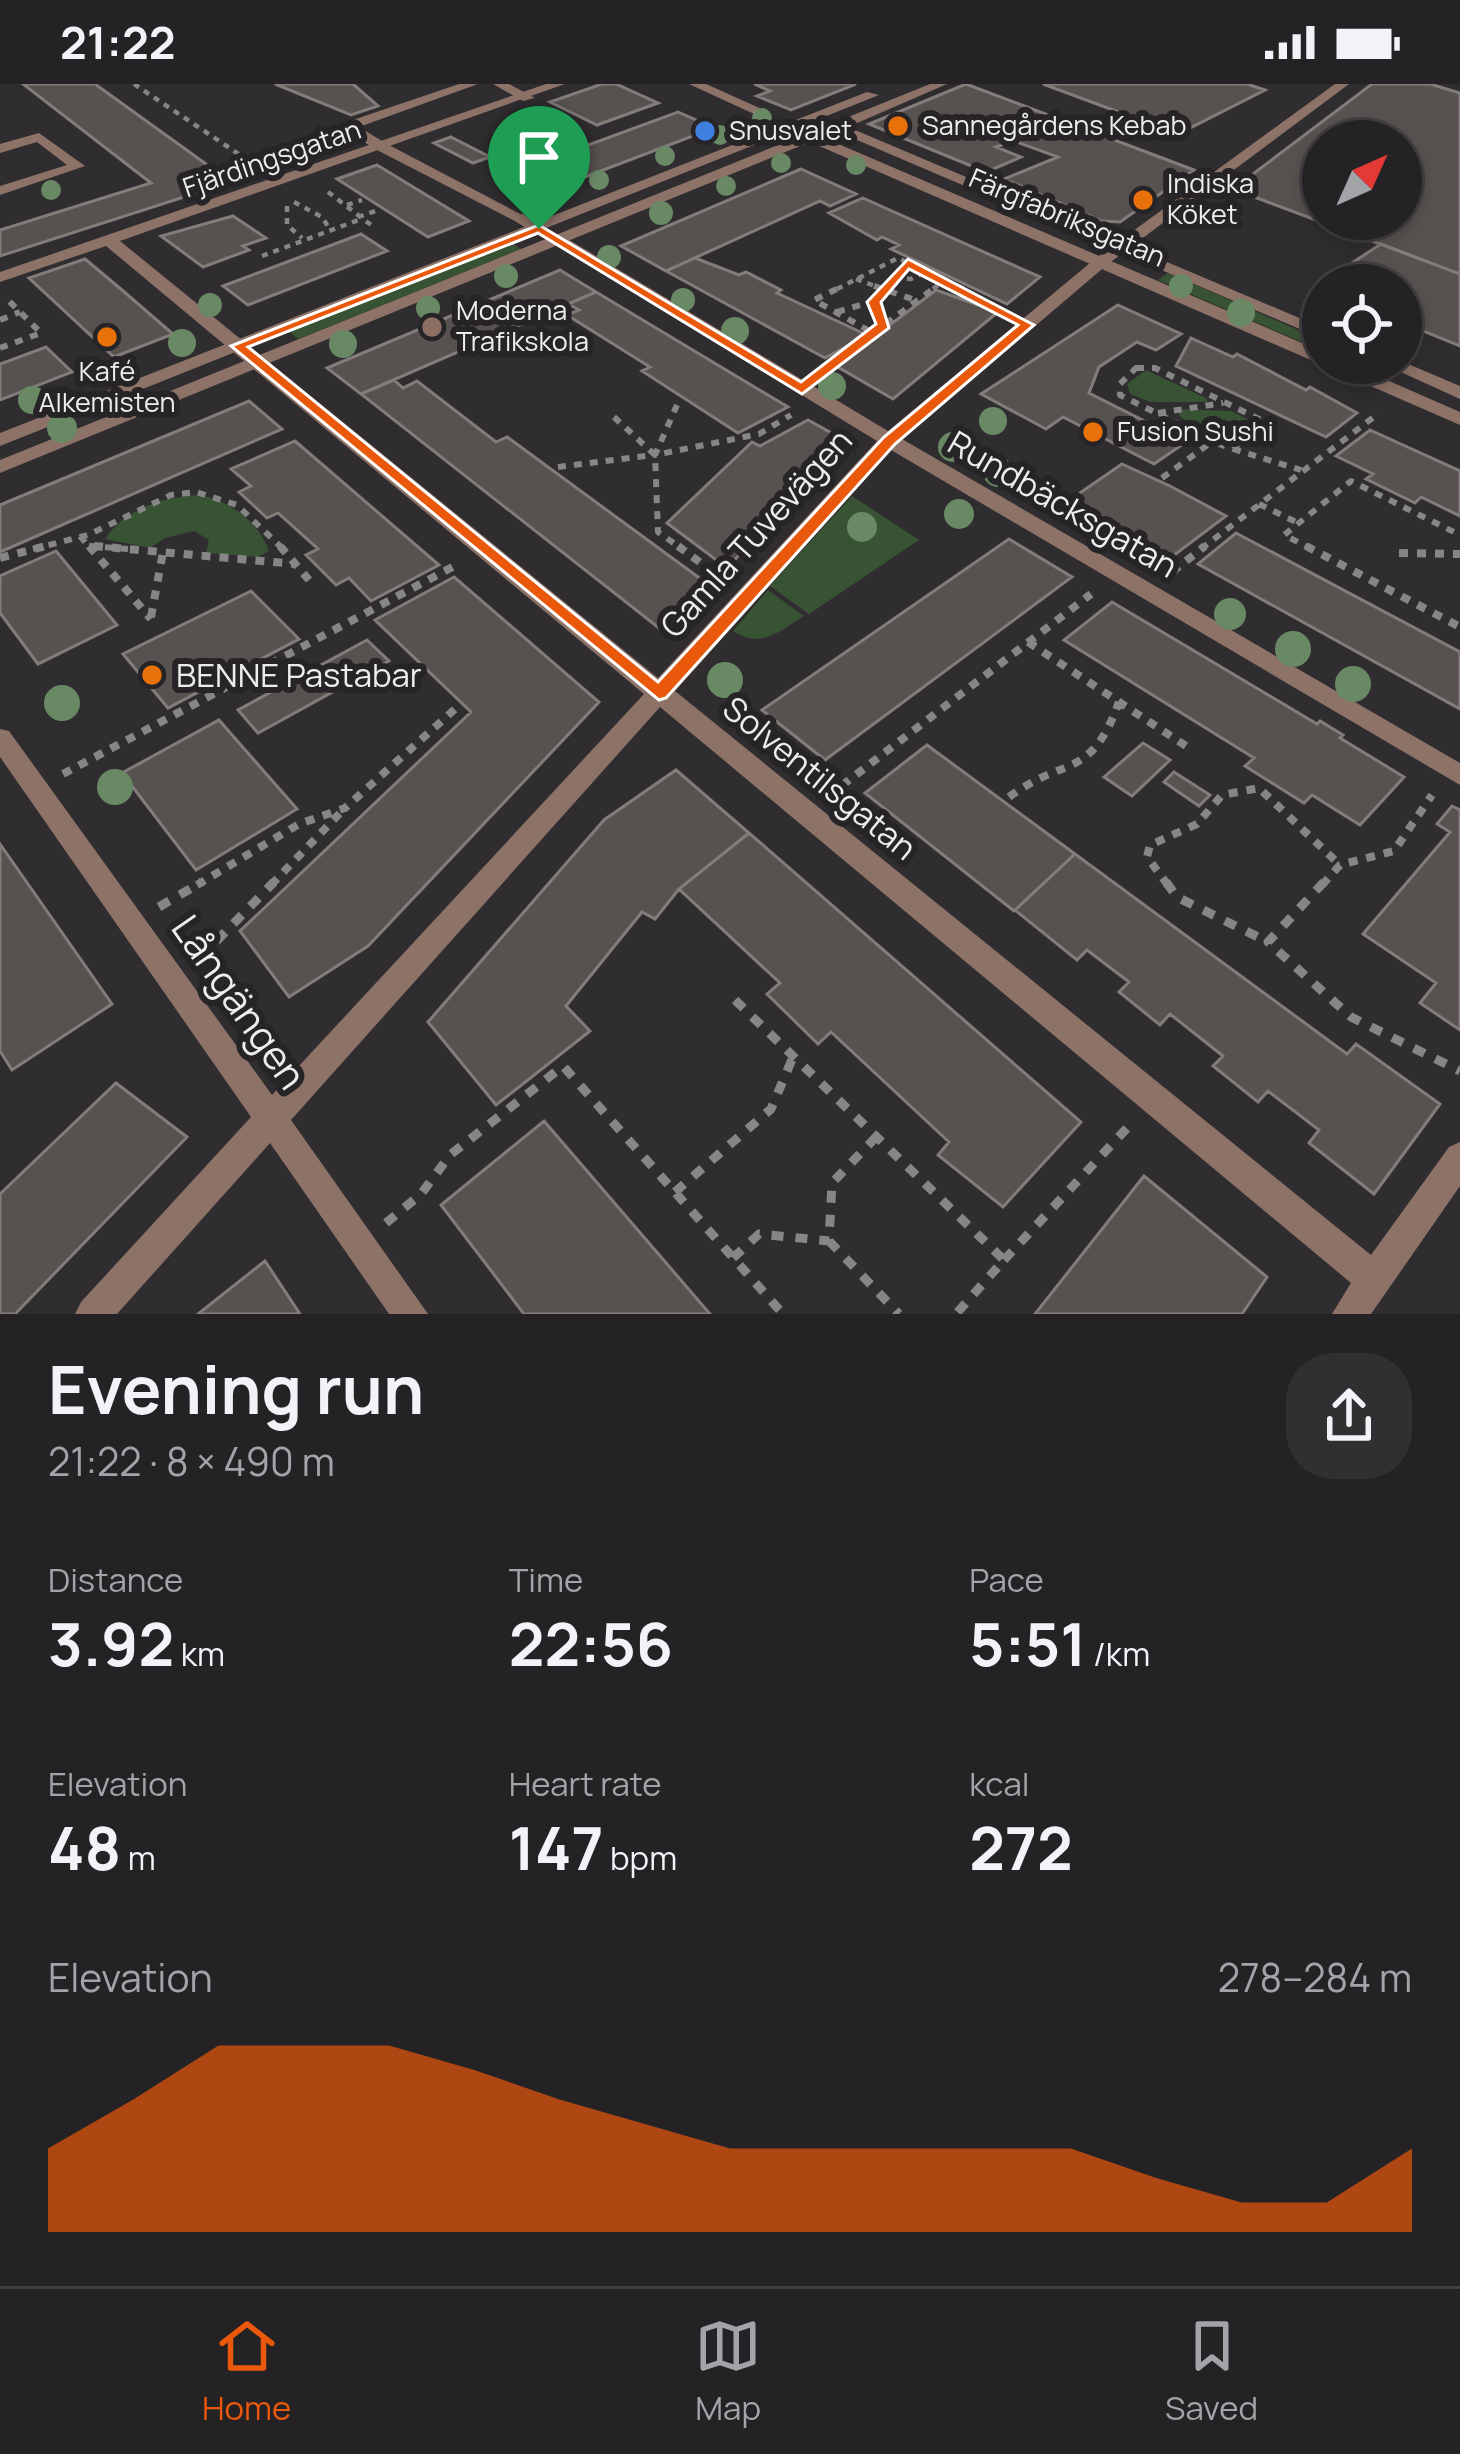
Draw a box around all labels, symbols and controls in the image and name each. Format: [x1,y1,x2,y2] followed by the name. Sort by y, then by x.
[60,11,176,73] text: 21:22
[488,106,590,229] pin
[922,106,1187,143] place label: Sannegårdens Kebab
[177,110,366,205] street label: Fjärdingsgatan
[729,111,852,148] place label: Snusvalet
[885,113,911,139] marker: Sannegårdens Kebab
[692,118,718,144] marker: Snusvalet
[1302,120,1422,240] north arrow
[1302,120,1422,384] map controls
[506,124,572,190] icon: arrive
[964,159,1171,275] street label: Färgfabriksgatan
[1167,164,1254,232] place label: Indiska Köket
[1130,187,1156,213] marker: Indiska Köket
[1302,264,1422,384] button: locate
[456,291,589,359] place label: Moderna Trafikskola
[419,314,445,340] marker: Moderna Trafikskola
[94,324,120,350] marker: Kafé Alkemisten
[39,352,175,420] place label: Kafé Alkemisten
[1117,412,1274,449] place label: Fusion Sushi
[650,419,862,647] street label: Gamla Tuvevägen
[1080,419,1106,445] marker: Fusion Sushi
[940,420,1186,588] street label: Rundbäcksgatan
[176,652,422,697] place label: BENNE Pastabar
[139,662,165,688] marker: BENNE Pastabar
[714,686,927,870] street label: Solventilsgatan
[160,904,320,1099] street label: Långängen
[48,1344,424,1434] text: Evening run
[1286,1353,1412,1479] button: share
[48,1434,335,1488] text: 21:22 · 8 × 490 m
[48,1557,183,1602] text: Distance
[509,1557,583,1602] text: Time
[969,1557,1044,1602] text: Pace
[48,1602,174,1684] text: 3.92
[509,1602,673,1684] text: 22:56
[969,1602,1086,1684] text: 5:51
[174,1631,225,1676] text: km
[1086,1631,1150,1676] text: /km
[48,1761,187,1806] text: Elevation
[509,1761,662,1806] text: Heart rate
[969,1761,1030,1806] text: kcal
[48,1806,121,1888] text: 48
[509,1806,603,1888] text: 147
[969,1806,1073,1888] text: 272
[121,1835,156,1880] text: m
[603,1835,677,1880] text: bpm
[48,1950,213,2004] text: Elevation
[1218,1950,1412,2004] text: 278–284 m
[202,2313,291,2430] tab: Home
[695,2313,761,2430] tab: Map
[1165,2313,1258,2430] tab: Saved

